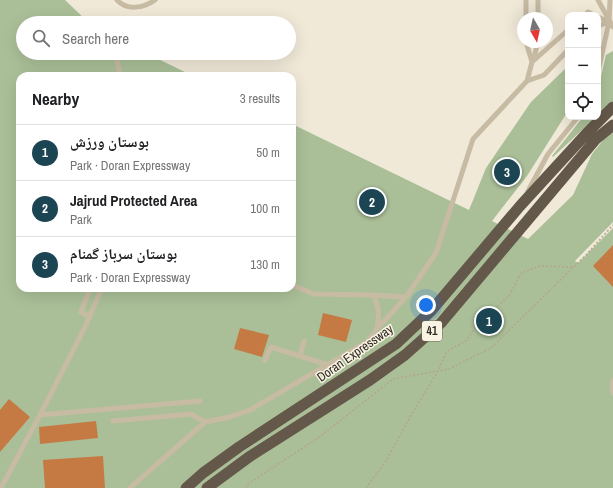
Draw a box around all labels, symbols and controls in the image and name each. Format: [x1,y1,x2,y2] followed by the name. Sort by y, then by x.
[517,12,553,48] north arrow
[565,12,601,120] map controls
[565,12,601,48] button: +
[16,16,296,60] search box
[30,27,52,49] icon: search
[62,28,129,49] text: Search here
[565,48,601,84] button: −
[565,84,601,120] button: locate
[32,87,79,110] text: Nearby
[240,90,280,107] text: 3 results
[70,131,149,152] text: بوستان ورزش
[42,144,48,161] text: 1
[256,144,280,161] text: 50 m
[70,157,190,174] text: Park · Doran Expressway
[494,157,520,187] pin: 3
[359,187,385,217] pin: 2
[70,190,197,211] text: Jajrud Protected Area
[42,200,48,217] text: 2
[250,200,280,217] text: 100 m
[70,211,92,228] text: Park
[70,243,177,264] text: بوستان سرباز گمنام
[42,256,48,273] text: 3
[250,256,280,273] text: 130 m
[70,269,190,286] text: Park · Doran Expressway
[416,295,436,315] your location
[476,306,502,336] pin: 1
[313,320,397,386] street label: Doran Expressway
[422,321,442,341] road number: 41

